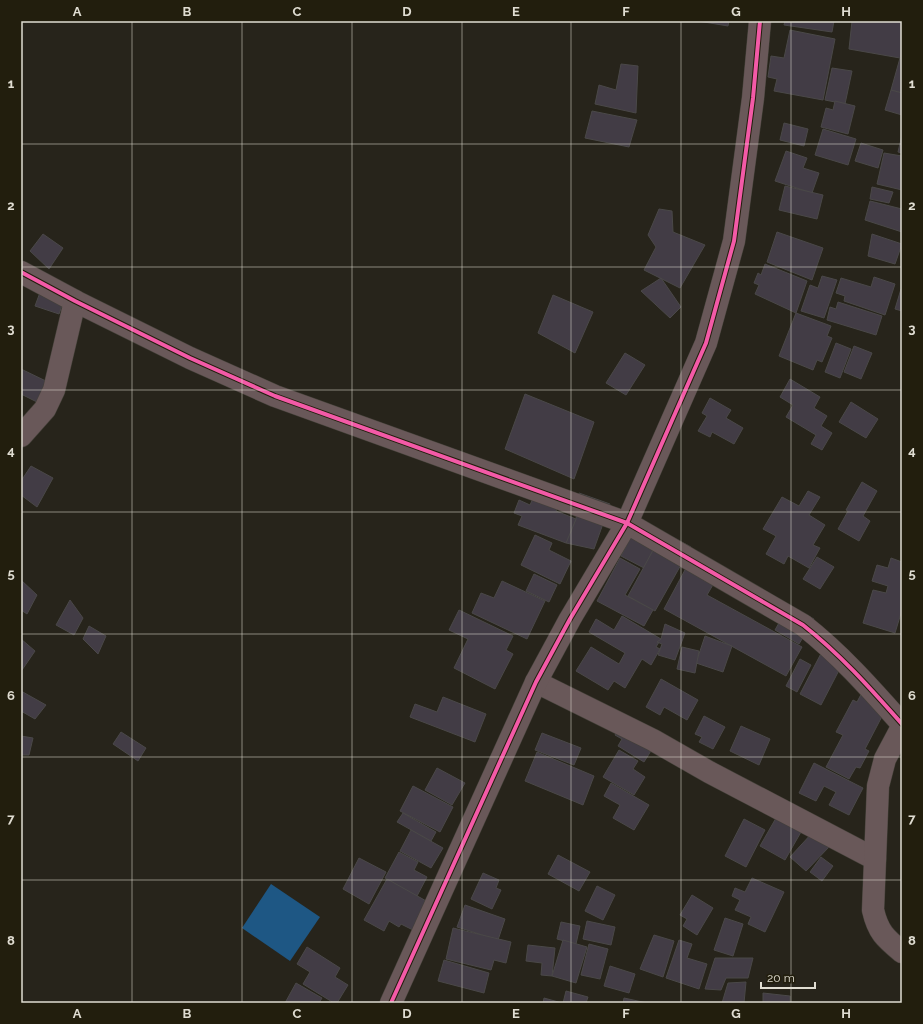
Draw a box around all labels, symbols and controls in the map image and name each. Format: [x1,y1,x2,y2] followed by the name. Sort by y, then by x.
[73,4,82,19] text: A
[183,4,192,19] text: B
[293,4,302,19] text: C
[402,4,412,19] text: D
[512,4,520,19] text: E
[622,4,630,19] text: F
[731,4,741,19] text: G
[841,4,851,19] text: H
[8,76,15,91] text: 1
[909,76,916,91] text: 1
[7,198,15,213] text: 2
[908,198,916,213] text: 2
[7,321,15,336] text: 3
[908,321,916,336] text: 3
[7,443,15,458] text: 4
[908,443,916,458] text: 4
[7,566,15,581] text: 5
[908,566,916,581] text: 5
[7,688,15,703] text: 6
[908,688,916,703] text: 6
[7,811,15,826] text: 7
[908,811,916,826] text: 7
[7,933,15,948] text: 8
[908,933,916,948] text: 8
[761,964,815,990] scale bar
[767,971,795,985] text: 20 m
[73,1006,82,1021] text: A
[183,1006,192,1021] text: B
[293,1006,302,1021] text: C
[402,1006,412,1021] text: D
[512,1006,520,1021] text: E
[622,1006,630,1021] text: F
[731,1006,741,1021] text: G
[841,1006,851,1021] text: H

